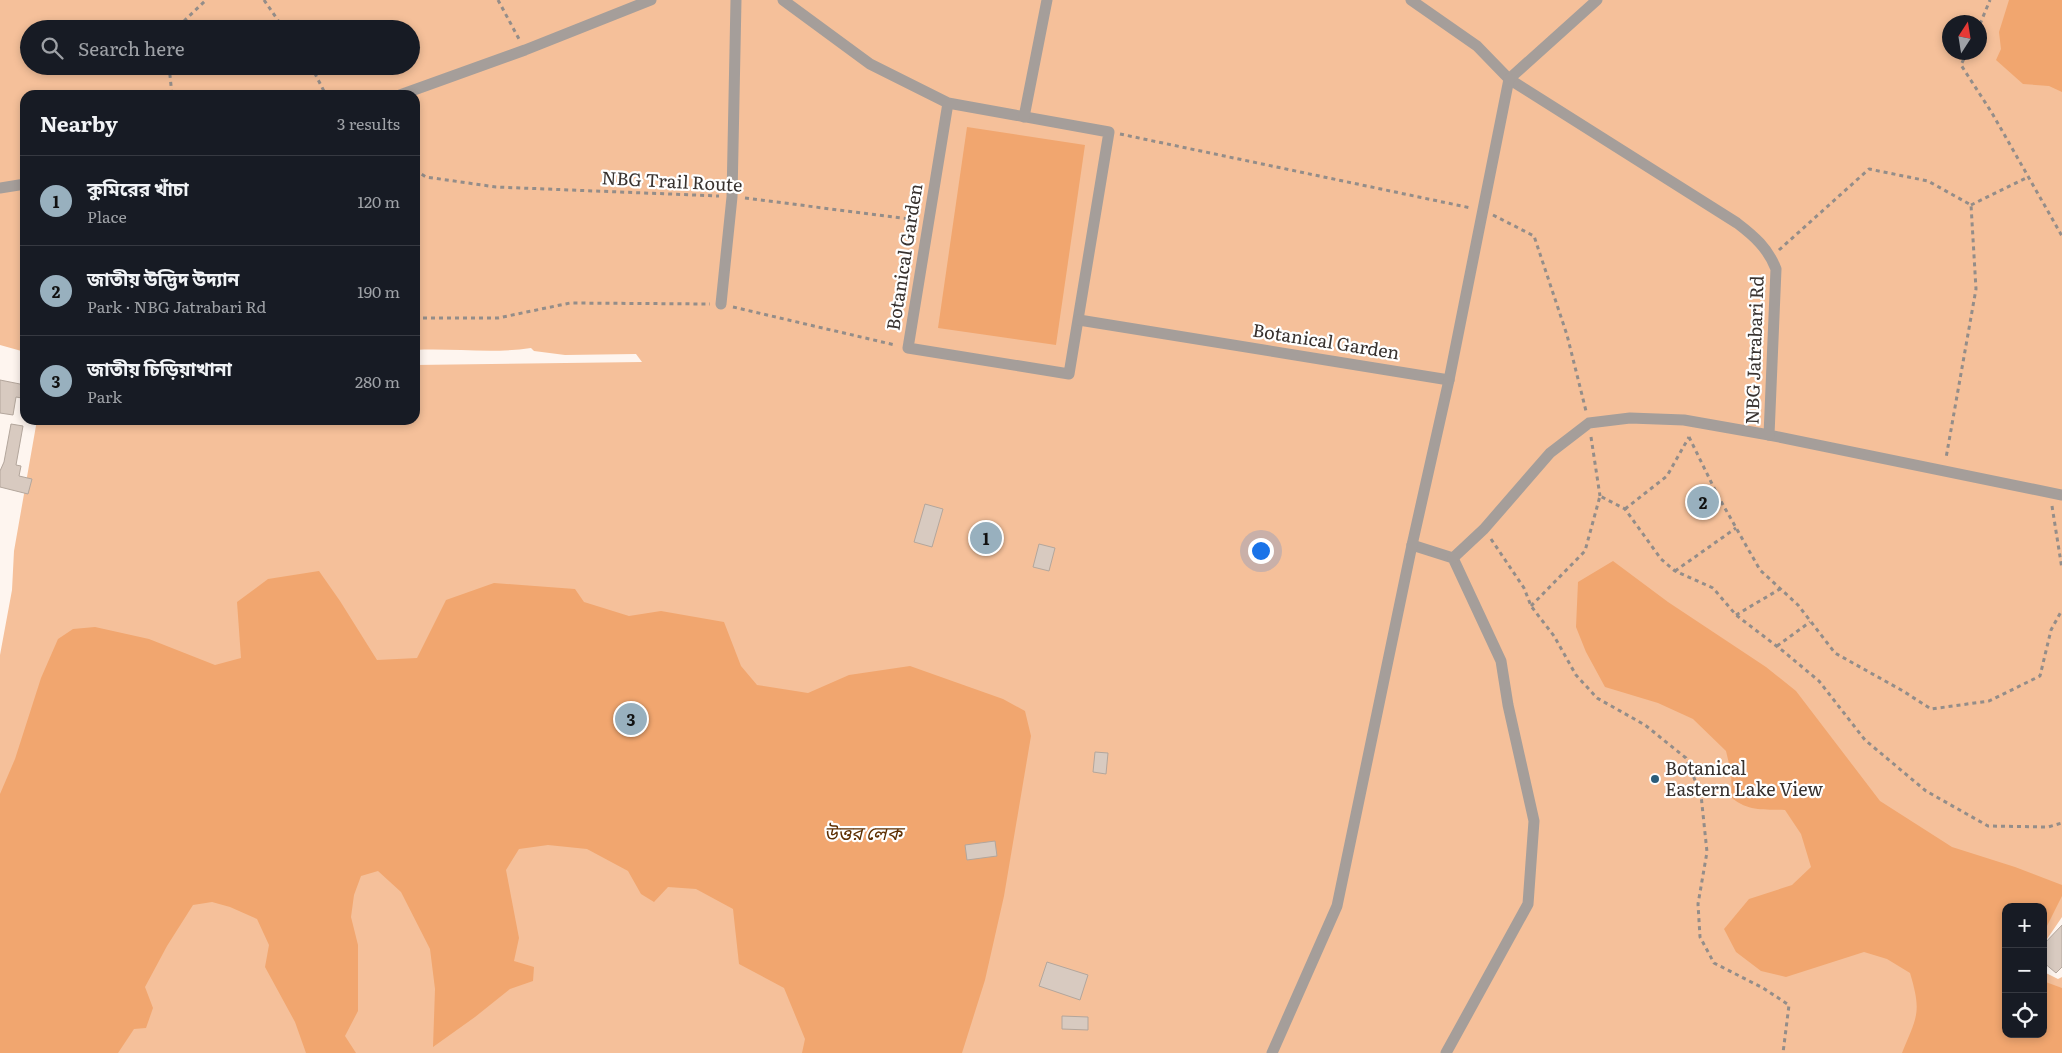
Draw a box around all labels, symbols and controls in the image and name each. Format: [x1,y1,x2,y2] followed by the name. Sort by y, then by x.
[1942,15,1987,60] north arrow
[20,20,420,75] search box
[38,34,66,62] icon: search
[78,34,185,62] text: Search here
[40,107,118,138] text: Nearby
[337,111,400,135] text: 3 results
[601,163,743,198] street label: NBG Trail Route
[87,174,189,202] text: কুমিরের খাঁচা
[879,181,928,332] street label: Botanical Garden
[53,189,59,213] text: 1
[357,189,400,213] text: 120 m
[87,204,127,228] text: Place
[87,264,239,292] text: জাতীয় উদ্ভিদ উদ্যান
[1737,275,1770,425] street label: NBG Jatrabari Rd
[52,279,60,303] text: 2
[357,279,400,303] text: 190 m
[87,294,266,318] text: Park · NBG Jatrabari Rd
[1251,316,1402,365] street label: Botanical Garden
[87,354,232,382] text: জাতীয় চিড়িয়াখানা
[52,369,60,393] text: 3
[355,369,400,393] text: 280 m
[87,384,122,408] text: Park
[1687,483,1719,521] pin: 2
[970,519,1002,557] pin: 1
[1248,538,1274,564] your location
[615,700,647,738] pin: 3
[1665,754,1823,802] place label: Botanical Eastern Lake View
[1649,773,1661,785] marker: Botanical Eastern Lake View
[824,818,906,846] water label: উত্তর লেক
[2002,903,2047,1038] map controls
[2002,903,2047,948] button: +
[2002,948,2047,993] button: −
[2002,993,2047,1038] button: locate

